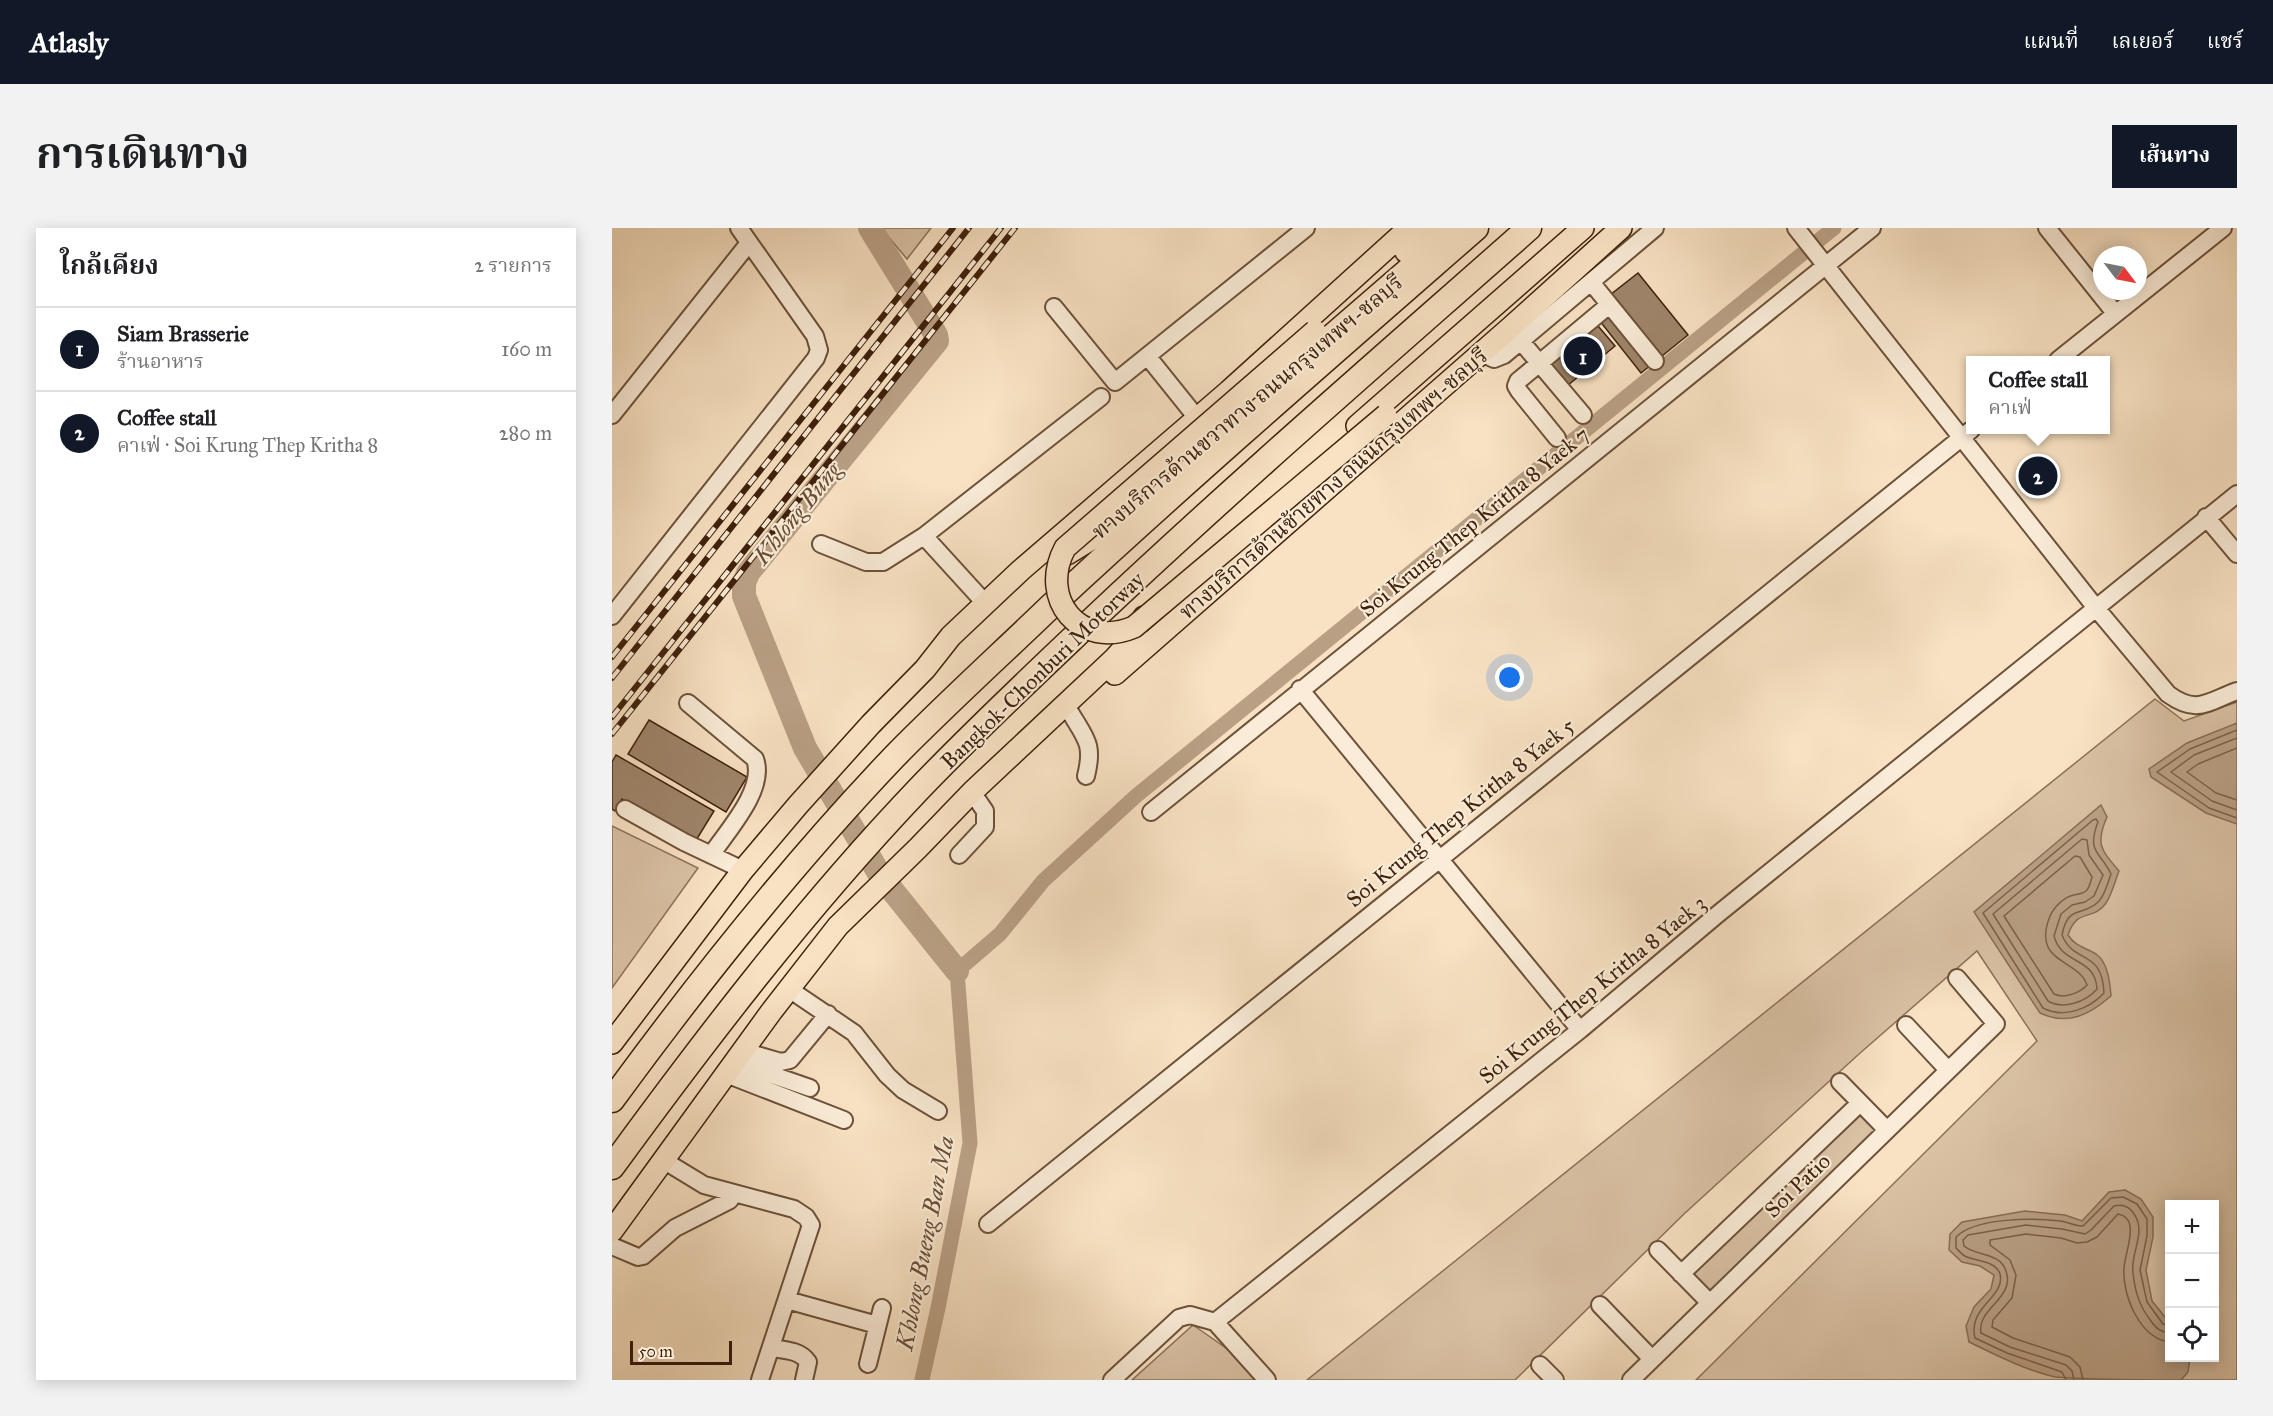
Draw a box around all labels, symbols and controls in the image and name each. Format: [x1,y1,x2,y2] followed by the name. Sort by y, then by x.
[30,25,108,60] text: Atlasly
[2024,28,2079,54] text: แผนที่
[2112,28,2174,54] text: เลเยอร์
[2207,28,2243,54] text: แชร์
[2112,125,2237,188] button: เส้นทาง
[36,128,249,180] text: การเดินทาง
[2093,246,2147,300] north arrow
[60,249,159,281] text: ใกล้เคียง
[474,253,552,277] text: 2 รายการ
[1086,268,1409,545] street label: ทางบริการด้านขวาทาง ถนนกรุงเทพฯ-ชลบุรี
[117,320,249,347] text: Siam Brasserie
[1564,334,1602,378] pin: 1
[76,337,83,361] text: 1
[501,337,552,361] text: 160 m
[1173,342,1494,626] street label: ทางบริการด้านซ้ายทาง ถนนกรุงเทพฯ-ชลบุรี
[117,349,204,373] text: ร้านอาหาร
[1966,356,2110,434] popup
[1988,366,2088,393] text: Coffee stall
[1988,395,2032,419] text: คาเฟ่
[117,404,216,431] text: Coffee stall
[1354,420,1594,622] street label: Soi Krung Thep Kritha 8 Yaek 7
[75,421,84,445] text: 2
[499,421,552,445] text: 280 m
[117,433,378,457] text: คาเฟ่ · Soi Krung Thep Kritha 8
[746,454,849,571] water label: Khlong Bung
[2018,454,2058,498] pin: 2
[935,565,1150,775] street label: Bangkok-Chonburi Motorway
[1495,663,1524,692] your location
[1341,712,1580,913] street label: Soi Krung Thep Kritha 8 Yaek 5
[1473,889,1711,1089] street label: Soi Krung Thep Kritha 8 Yaek 3
[889,1133,960,1354] water label: Khlong Bueng Ban Ma
[1759,1147,1836,1223] street label: Soi Patio
[2165,1200,2219,1362] map controls
[2165,1200,2219,1254] button: +
[2165,1254,2219,1308] button: −
[2165,1308,2219,1362] button: locate
[630,1338,732,1366] scale bar
[639,1342,673,1361] text: 50 m

